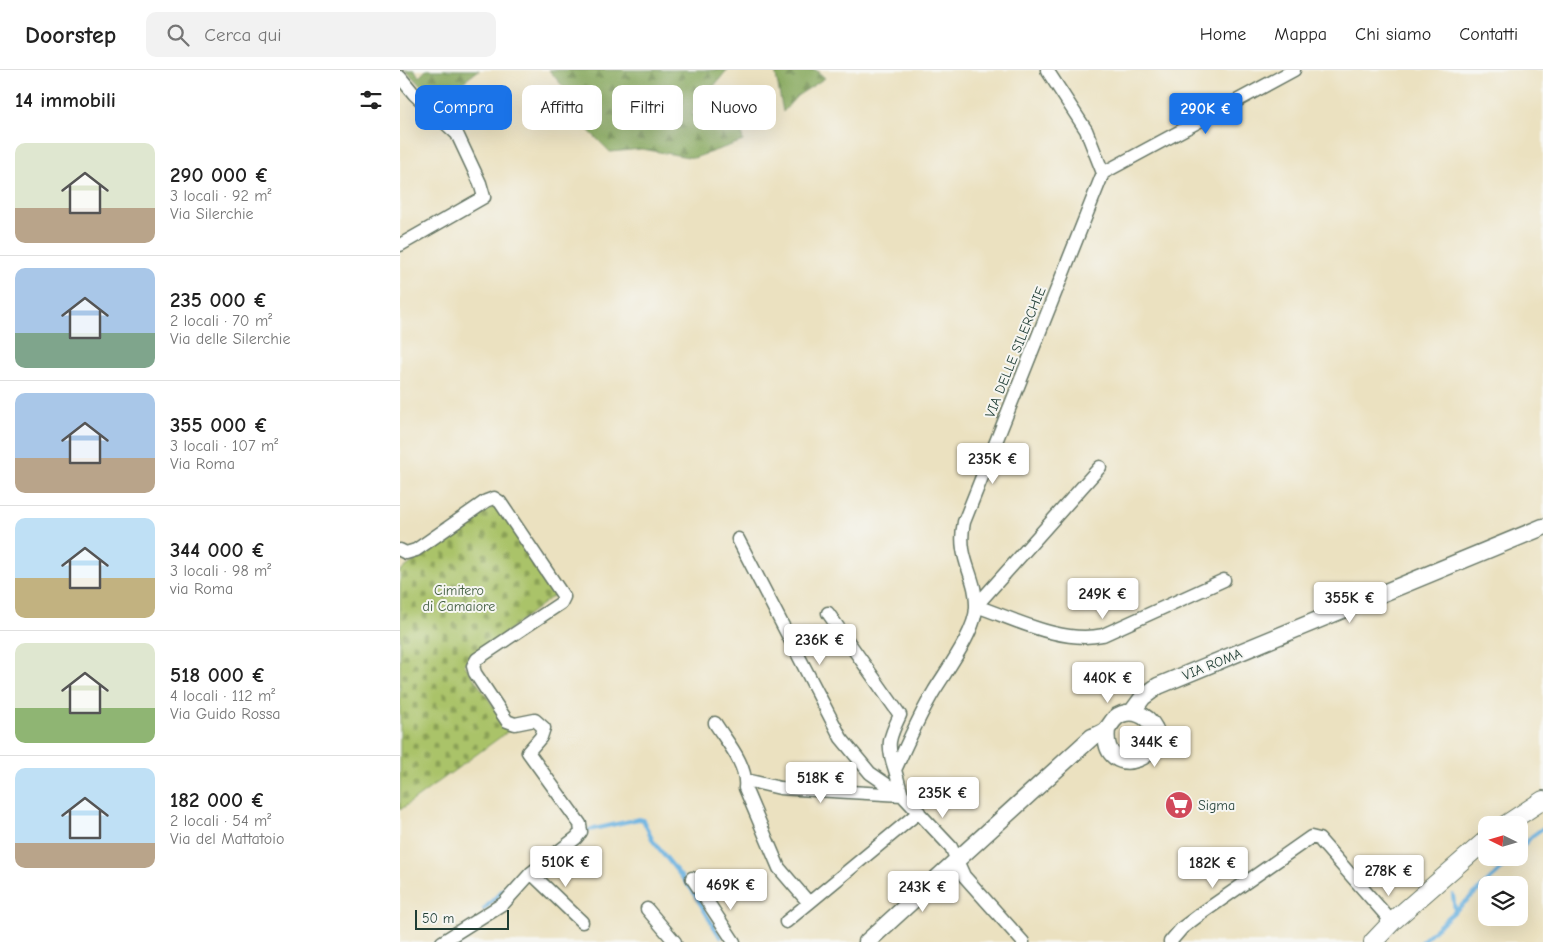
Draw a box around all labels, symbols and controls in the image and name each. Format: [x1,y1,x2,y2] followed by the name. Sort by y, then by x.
[146,12,496,57] search box
[25,21,116,49] text: Doorstep
[164,21,192,49] icon: search
[204,24,282,46] text: Cerca qui
[1200,24,1246,45] text: Home
[1274,24,1327,45] text: Mappa
[1355,24,1431,45] text: Chi siamo
[1459,24,1518,45] text: Contatti
[415,85,512,130] chip: Compra
[522,85,602,130] chip: Affitta
[612,85,683,130] chip: Filtri
[693,85,776,130] chip: Nuovo
[357,86,385,114] icon: filters
[15,88,116,112] text: 14 immobili
[1165,92,1247,135] pin: 290K €
[1180,100,1232,118] text: 290K €
[55,163,115,223] icon: home
[170,163,269,187] text: 290 000 €
[170,187,271,205] text: 3 locali · 92 m²
[170,205,254,223] text: Via Silerchie
[981,284,1050,420] street label: VIA DELLE SILERCHIE
[55,288,115,348] icon: home
[170,288,267,312] text: 235 000 €
[170,312,272,330] text: 2 locali · 70 m²
[170,330,290,348] text: Via delle Silerchie
[55,413,115,473] icon: home
[170,413,268,437] text: 355 000 €
[170,437,278,455] text: 3 locali · 107 m²
[952,442,1034,485] pin: 235K €
[968,450,1018,468] text: 235K €
[170,455,235,473] text: Via Roma
[55,538,115,598] icon: home
[170,538,266,562] text: 344 000 €
[170,562,271,580] text: 3 locali · 98 m²
[1062,578,1144,620] pin: 249K €
[170,580,233,598] text: via Roma
[423,582,495,615] park label: Cimitero di Camaiore
[1309,582,1391,624] pin: 355K €
[1078,585,1128,603] text: 249K €
[1325,589,1375,607] text: 355K €
[779,624,861,666] pin: 236K €
[795,631,845,649] text: 236K €
[1180,645,1245,684] street label: VIA ROMA
[1067,662,1149,704] pin: 440K €
[55,663,115,723] icon: home
[170,663,266,687] text: 518 000 €
[1083,669,1133,687] text: 440K €
[170,687,275,705] text: 4 locali · 112 m²
[170,705,281,723] text: Via Guido Rossa
[1114,726,1196,768] pin: 344K €
[1131,733,1179,751] text: 344K €
[780,762,862,804] pin: 518K €
[797,769,845,787] text: 518K €
[902,776,984,819] pin: 235K €
[918,784,968,802] text: 235K €
[55,788,115,848] icon: home
[170,788,265,812] text: 182 000 €
[1164,790,1194,820] supermarket icon: Sigma
[1198,797,1235,814] place label: Sigma
[170,812,271,830] text: 2 locali · 54 m²
[1478,816,1528,866] north arrow
[1478,816,1528,926] map controls
[170,830,284,848] text: Via del Mattatoio
[525,846,607,888] pin: 510K €
[1172,846,1254,889] pin: 182K €
[541,853,591,871] text: 510K €
[1189,854,1237,872] text: 182K €
[1348,854,1430,897] pin: 278K €
[1365,862,1413,880] text: 278K €
[690,868,772,911] pin: 469K €
[882,870,964,913] pin: 243K €
[706,876,756,894] text: 469K €
[1478,876,1528,926] button: layers
[899,878,947,896] text: 243K €
[415,907,509,930] scale bar
[422,910,454,927] text: 50 m

